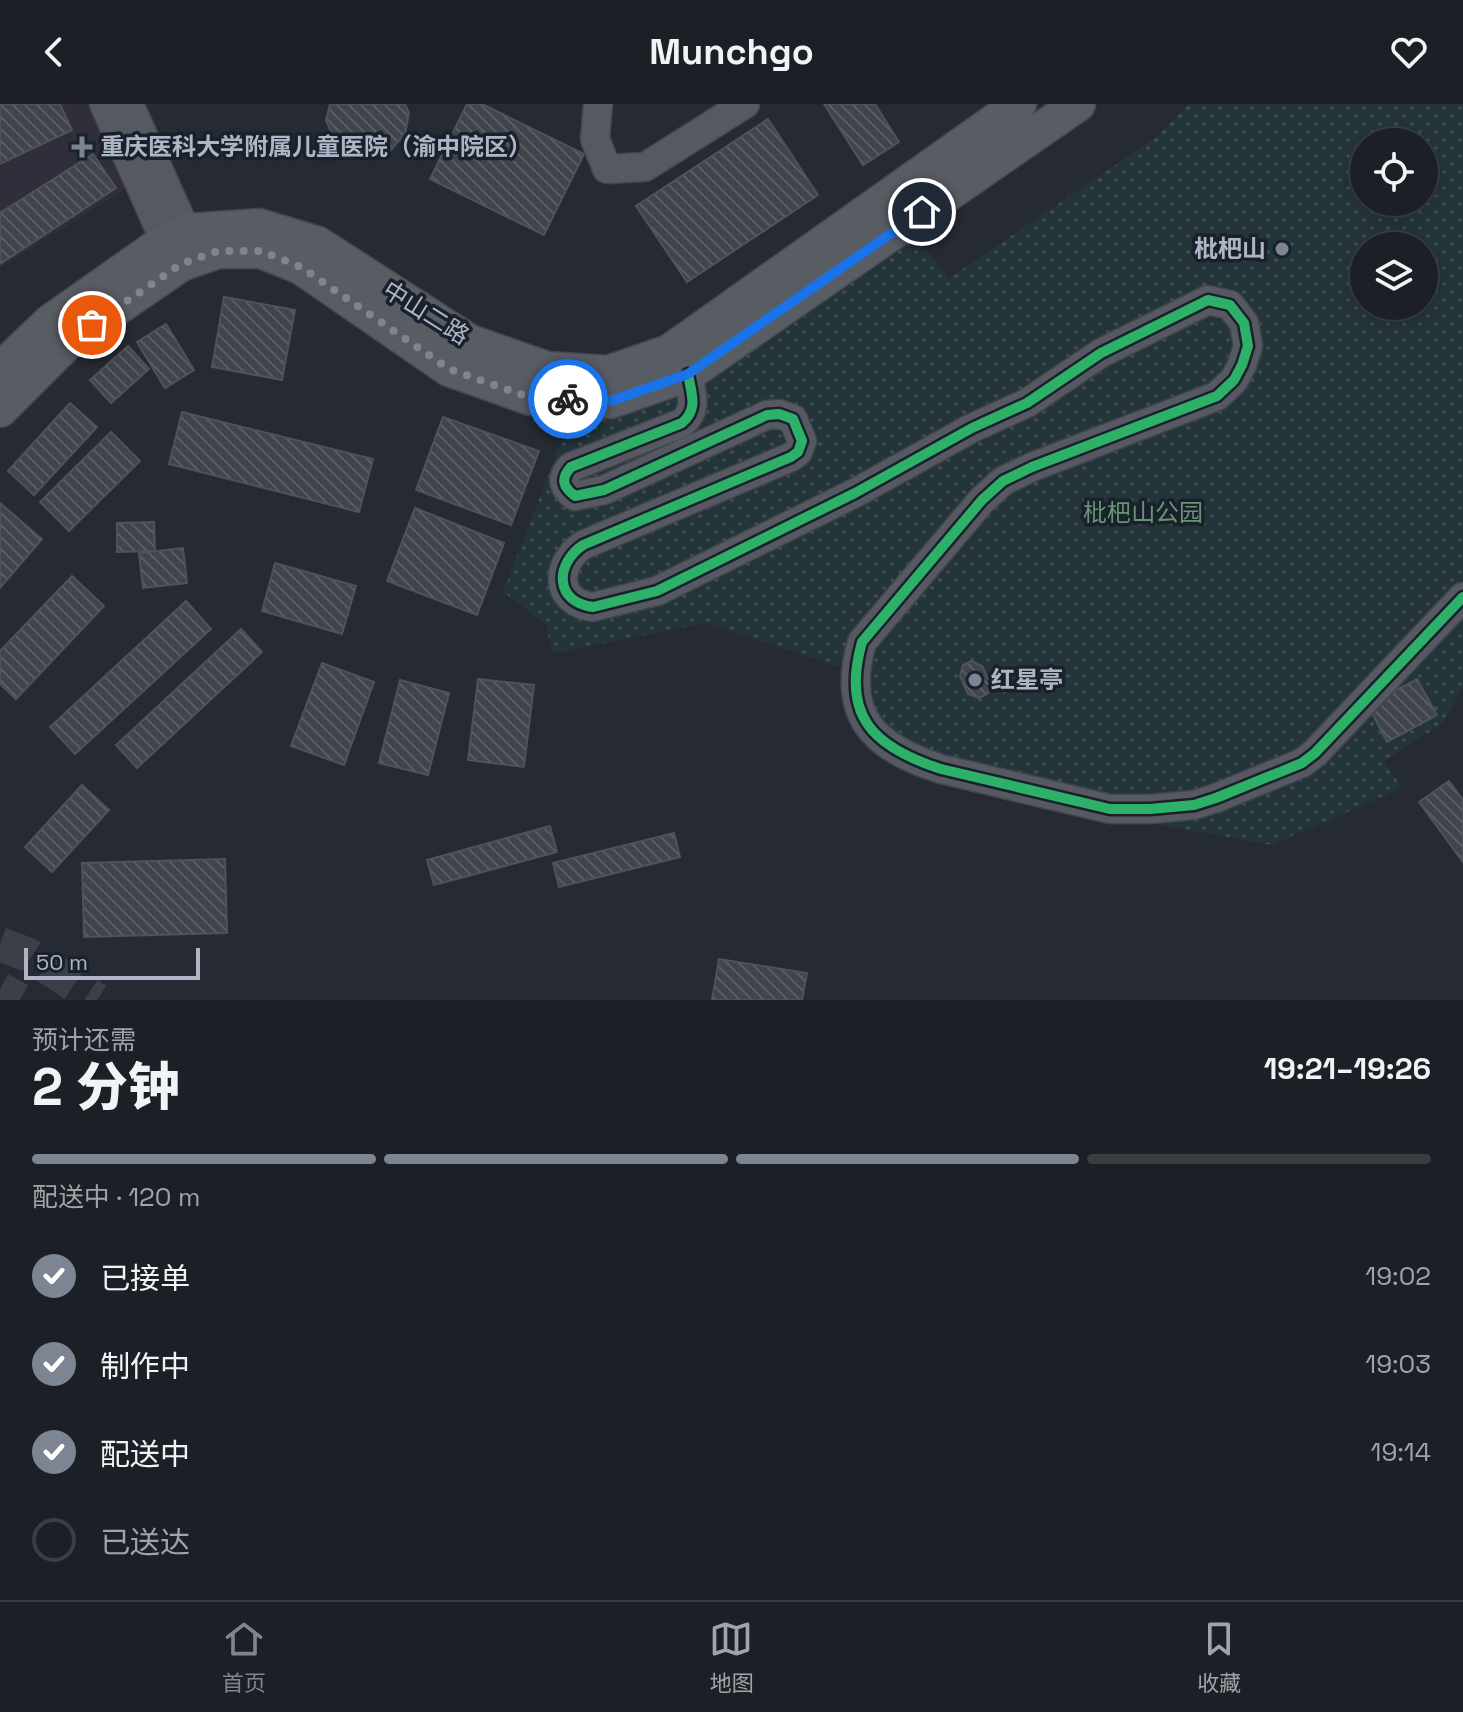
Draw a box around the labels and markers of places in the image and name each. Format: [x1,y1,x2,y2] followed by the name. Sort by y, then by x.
[100,131,532,162] place label: 重庆医科大学附属儿童医院（渝中院区）
[71,136,93,158] marker: 重庆医科大学附属儿童医院（渝中院区）
[888,178,956,246] pin
[1194,233,1266,264] place label: 枇杷山
[1273,240,1291,258] marker: 枇杷山
[58,291,126,359] pin
[991,664,1063,695] place label: 红星亭
[966,671,984,689] marker: 红星亭

